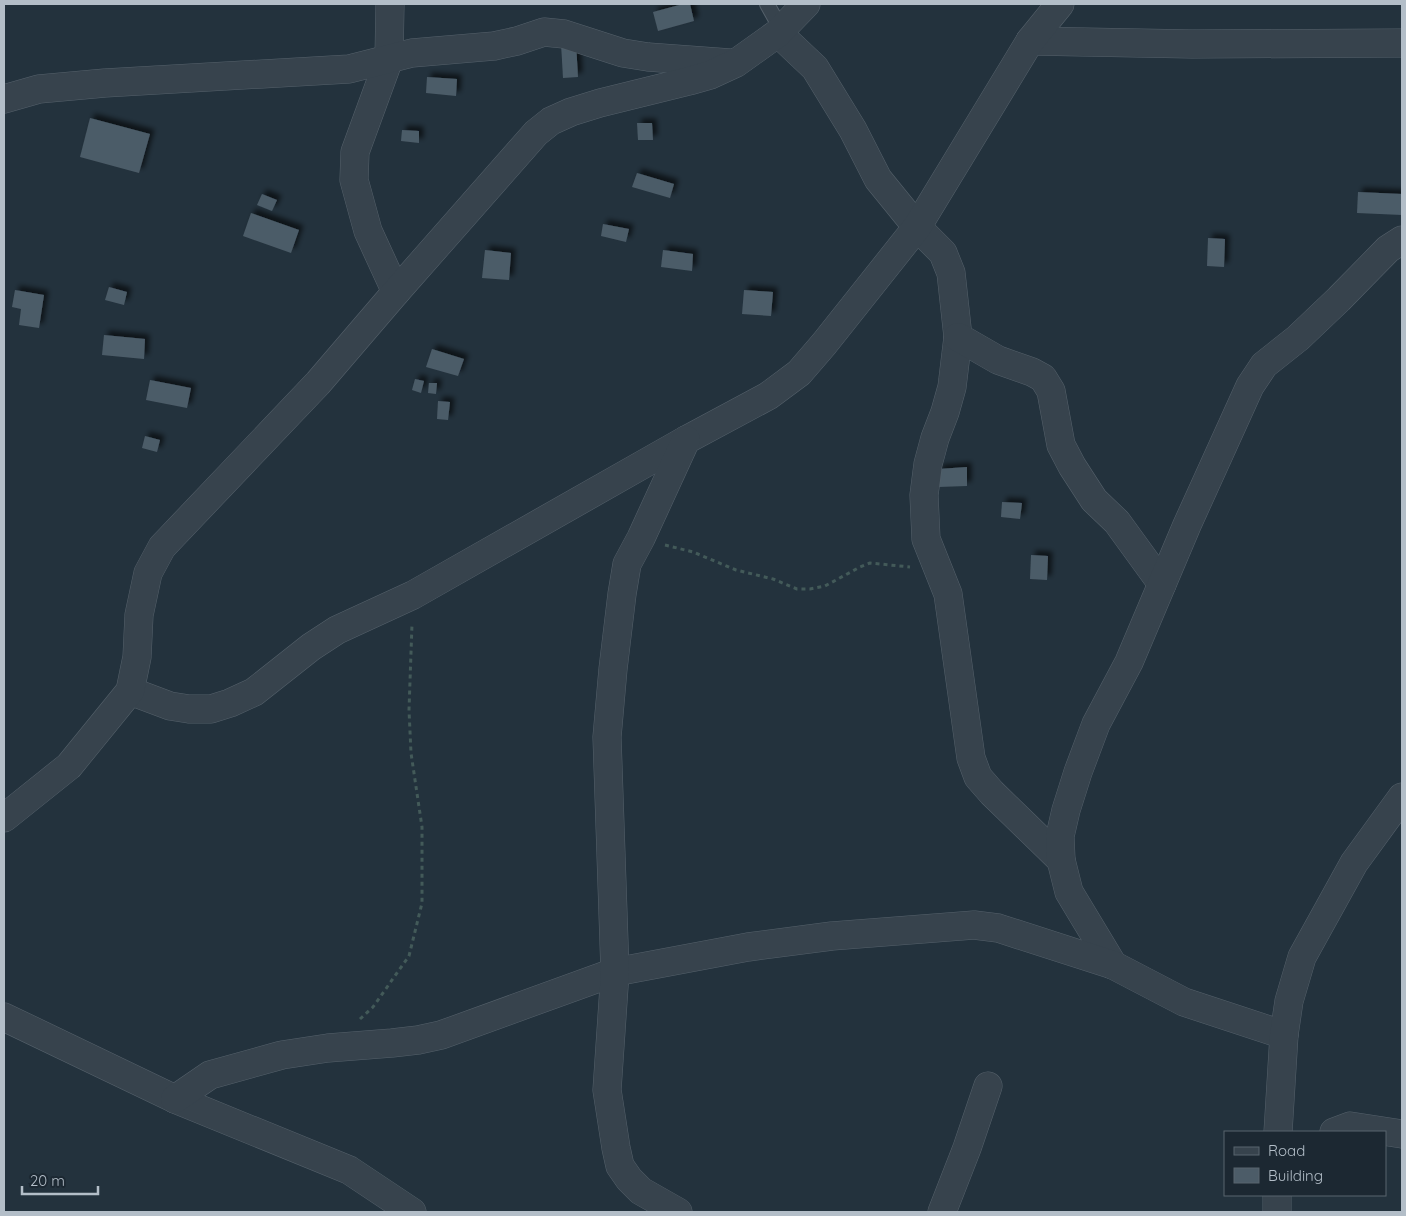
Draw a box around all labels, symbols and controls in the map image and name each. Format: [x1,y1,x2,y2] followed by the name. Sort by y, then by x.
[1224,1131,1386,1196] legend
[1268,1141,1305,1160] text: Road
[22,1164,99,1196] scale bar
[1268,1166,1323,1185] text: Building
[30,1171,65,1190] text: 20 m

